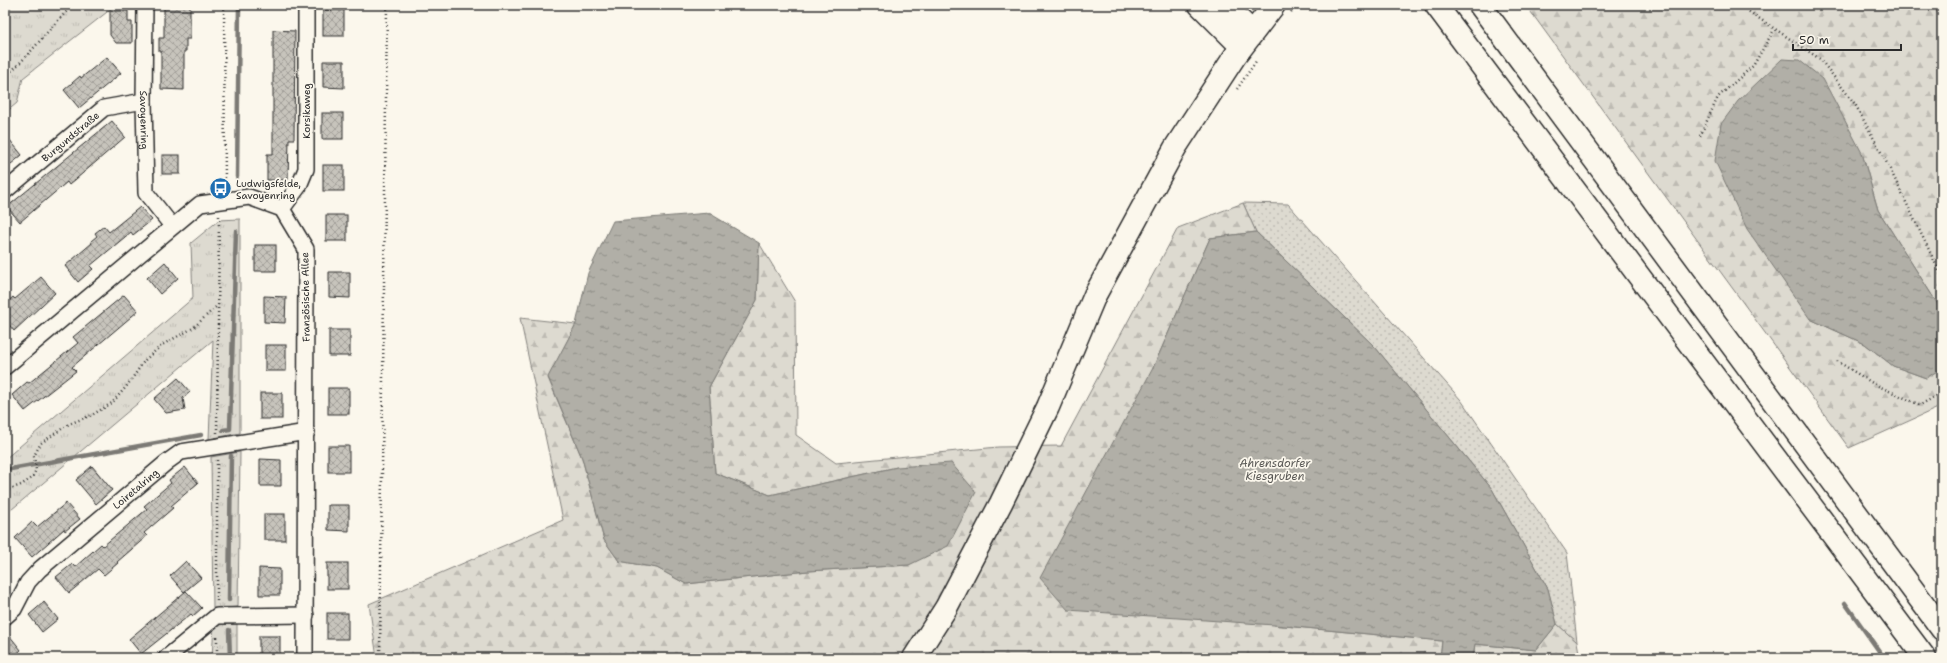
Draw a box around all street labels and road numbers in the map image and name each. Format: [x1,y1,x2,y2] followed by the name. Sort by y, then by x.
[300,83,313,139] street label: Korsikaweg
[137,90,151,150] street label: Savoyenring
[39,109,102,165] street label: Burgundstraße
[298,252,313,342] street label: Französische Allee
[110,466,161,512] street label: Loiretalring

